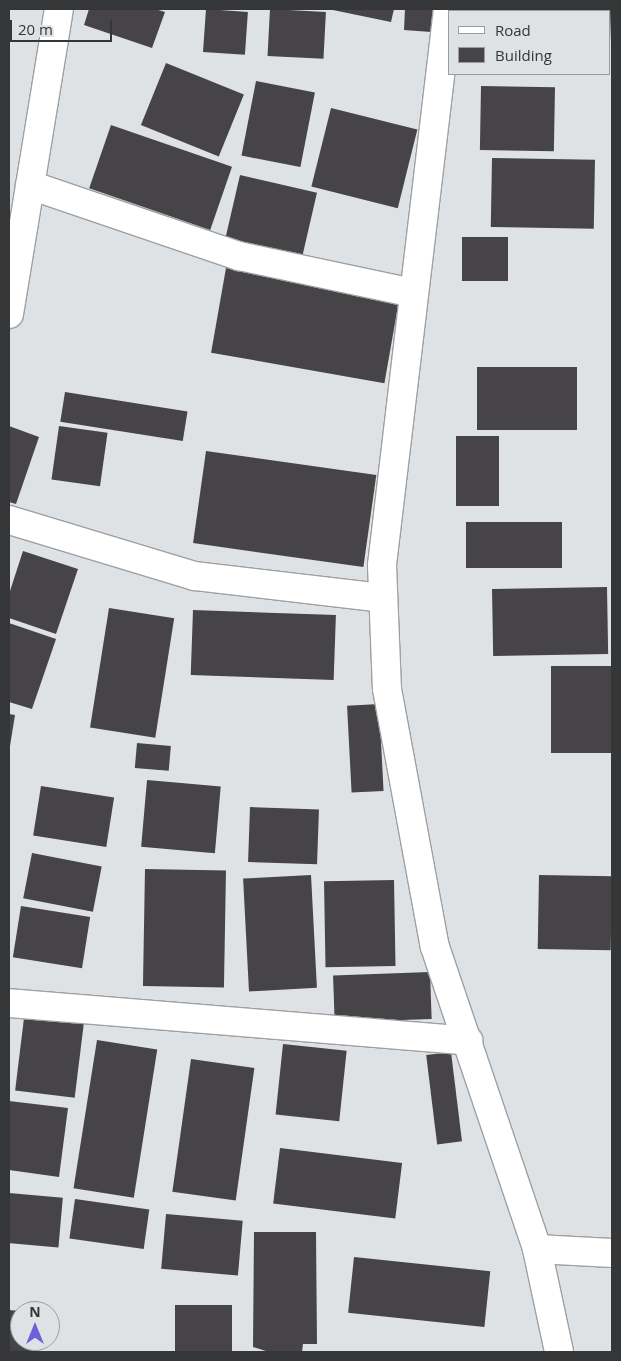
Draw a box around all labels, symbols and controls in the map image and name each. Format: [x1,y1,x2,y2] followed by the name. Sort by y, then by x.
[12,10,115,42] scale bar
[448,10,611,75] legend
[18,19,53,39] text: 20 m
[495,20,531,40] text: Road
[495,45,552,65] text: Building
[10,1301,60,1351] north arrow
[29,1302,41,1321] text: N

